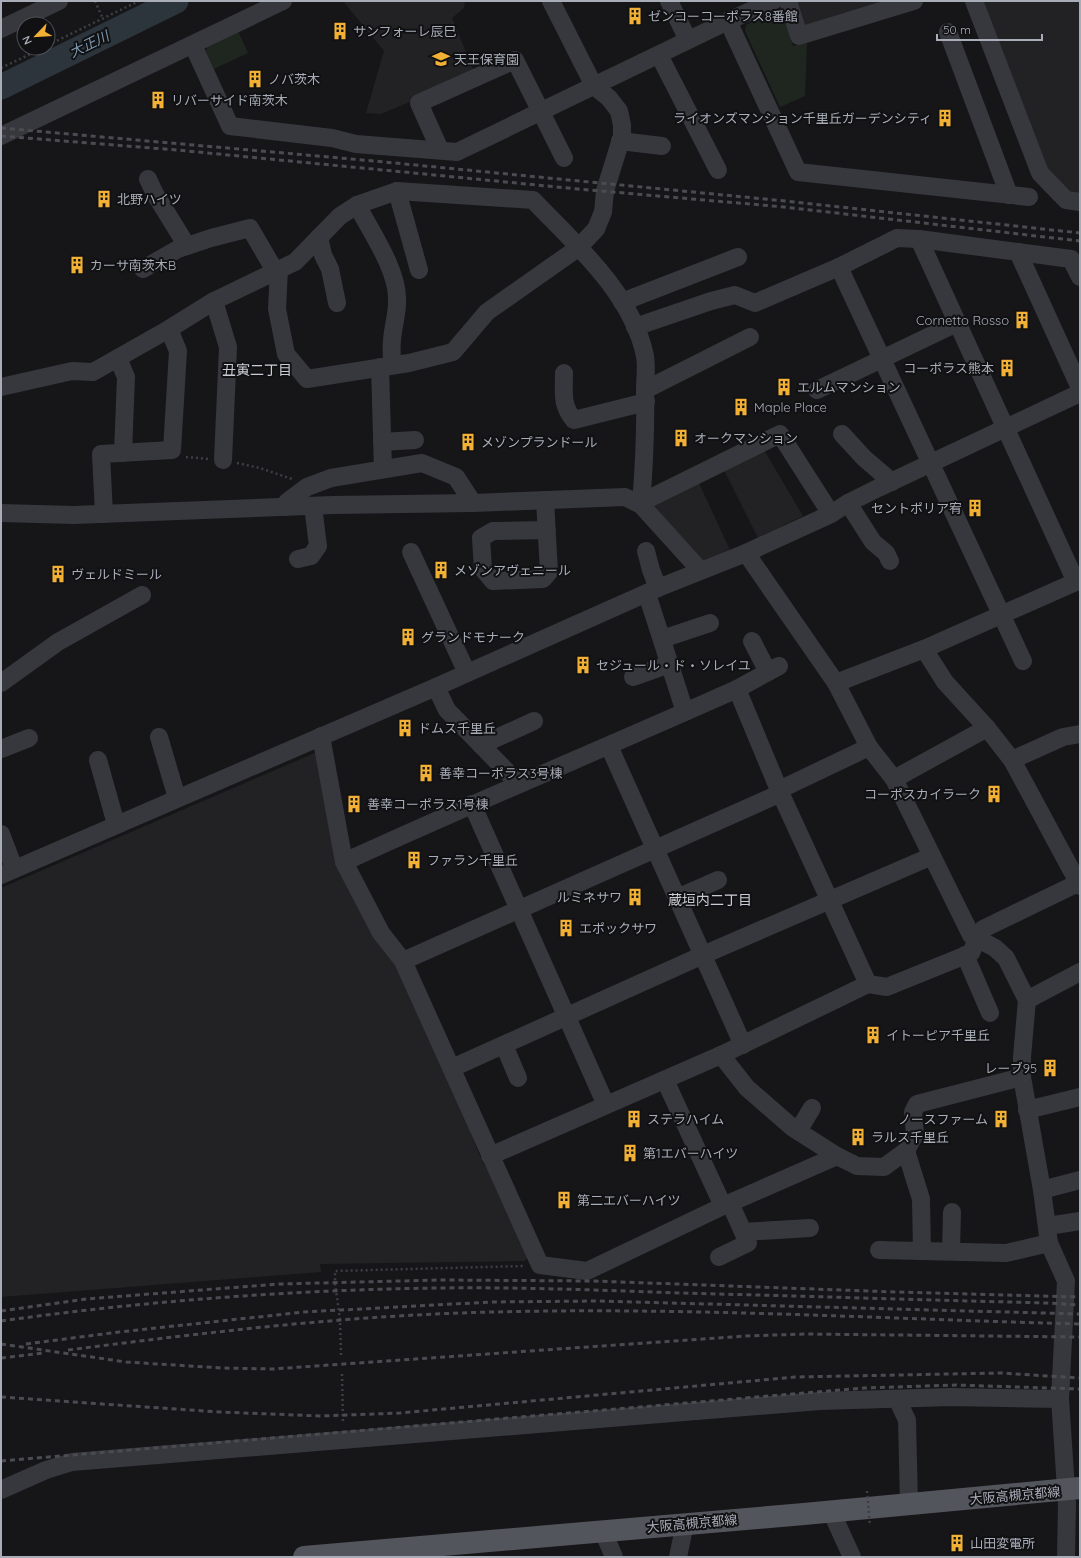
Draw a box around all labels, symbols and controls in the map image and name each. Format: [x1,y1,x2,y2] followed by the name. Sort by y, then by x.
[625,6,645,26] building icon: ゼンコーコーポラス8番館
[648,8,798,24] place label: ゼンコーコーポラス8番館
[16,16,56,56] north arrow
[937,16,1042,42] scale bar
[330,21,350,41] building icon: サンフォーレ辰巳
[943,22,971,37] text: 50 m
[353,23,457,39] place label: サンフォーレ辰巳
[66,26,114,61] water label: 大正川
[19,34,35,47] text: N
[431,49,451,69] school or university icon: 天王保育園
[454,51,519,67] place label: 天王保育園
[245,69,265,89] building icon: ノバ茨木
[268,71,320,87] place label: ノバ茨木
[148,90,168,110] building icon: リバーサイド南茨木
[171,92,288,108] place label: リバーサイド南茨木
[935,108,955,128] building icon: ライオンズマンション千里丘ガーデンシティ
[673,110,932,126] place label: ライオンズマンション千里丘ガーデンシティ
[94,189,114,209] building icon: 北野ハイツ
[117,191,182,207] place label: 北野ハイツ
[67,255,87,275] building icon: カーサ南茨木B
[90,257,176,273] place label: カーサ南茨木B
[1012,310,1032,330] building icon: Cornetto Rosso
[916,312,1009,328] place label: Cornetto Rosso
[997,358,1017,378] building icon: コーポラス熊本
[903,360,994,376] place label: コーポラス熊本
[222,361,292,379] district label: 丑寅二丁目
[774,377,794,397] building icon: エルムマンション
[797,379,901,395] place label: エルムマンション
[731,397,751,417] building icon: Maple Place
[754,399,827,415] place label: Maple Place
[671,428,691,448] building icon: オークマンション
[694,430,798,446] place label: オークマンション
[458,432,478,452] building icon: メゾンプランドール
[481,434,598,450] place label: メゾンプランドール
[965,498,985,518] building icon: セントポリア宥
[871,500,962,516] place label: セントポリア宥
[431,560,451,580] building icon: メゾンアヴェニール
[454,562,571,578] place label: メゾンアヴェニール
[48,564,68,584] building icon: ヴェルドミール
[71,566,162,582] place label: ヴェルドミール
[398,627,418,647] building icon: グランドモナーク
[421,629,525,645] place label: グランドモナーク
[573,655,593,675] building icon: セジュール・ド・ソレイユ
[596,657,751,673] place label: セジュール・ド・ソレイユ
[395,718,415,738] building icon: ドムス千里丘
[418,720,496,736] place label: ドムス千里丘
[416,763,436,783] building icon: 善幸コーポラス3号棟
[439,765,563,781] place label: 善幸コーポラス3号棟
[984,784,1004,804] building icon: コーポスカイラーク
[864,786,981,802] place label: コーポスカイラーク
[344,794,364,814] building icon: 善幸コーポラス1号棟
[367,796,489,812] place label: 善幸コーポラス1号棟
[404,850,424,870] building icon: ファラン千里丘
[427,852,518,868] place label: ファラン千里丘
[625,887,645,907] building icon: ルミネサワ
[557,889,622,905] place label: ルミネサワ
[668,891,752,909] district label: 蔵垣内二丁目
[556,918,576,938] building icon: エポックサワ
[579,920,657,936] place label: エポックサワ
[863,1025,883,1045] building icon: イトーピア千里丘
[886,1027,990,1043] place label: イトーピア千里丘
[1040,1058,1060,1078] building icon: レーブ95
[984,1060,1037,1076] place label: レーブ95
[624,1109,644,1129] building icon: ステラハイム
[991,1109,1011,1129] building icon: ノースファーム
[647,1111,724,1127] place label: ステラハイム
[898,1111,988,1127] place label: ノースファーム
[848,1127,868,1147] building icon: ラルス千里丘
[871,1129,949,1145] place label: ラルス千里丘
[620,1143,640,1163] building icon: 第1エバーハイツ
[643,1145,738,1161] place label: 第1エバーハイツ
[554,1190,574,1210] building icon: 第二エバーハイツ
[577,1192,680,1208] place label: 第二エバーハイツ
[969,1483,1061,1507] street label: 大阪高槻京都線
[646,1511,738,1535] street label: 大阪高槻京都線
[947,1533,967,1553] building icon: 山田変電所
[970,1535,1035,1551] place label: 山田変電所

